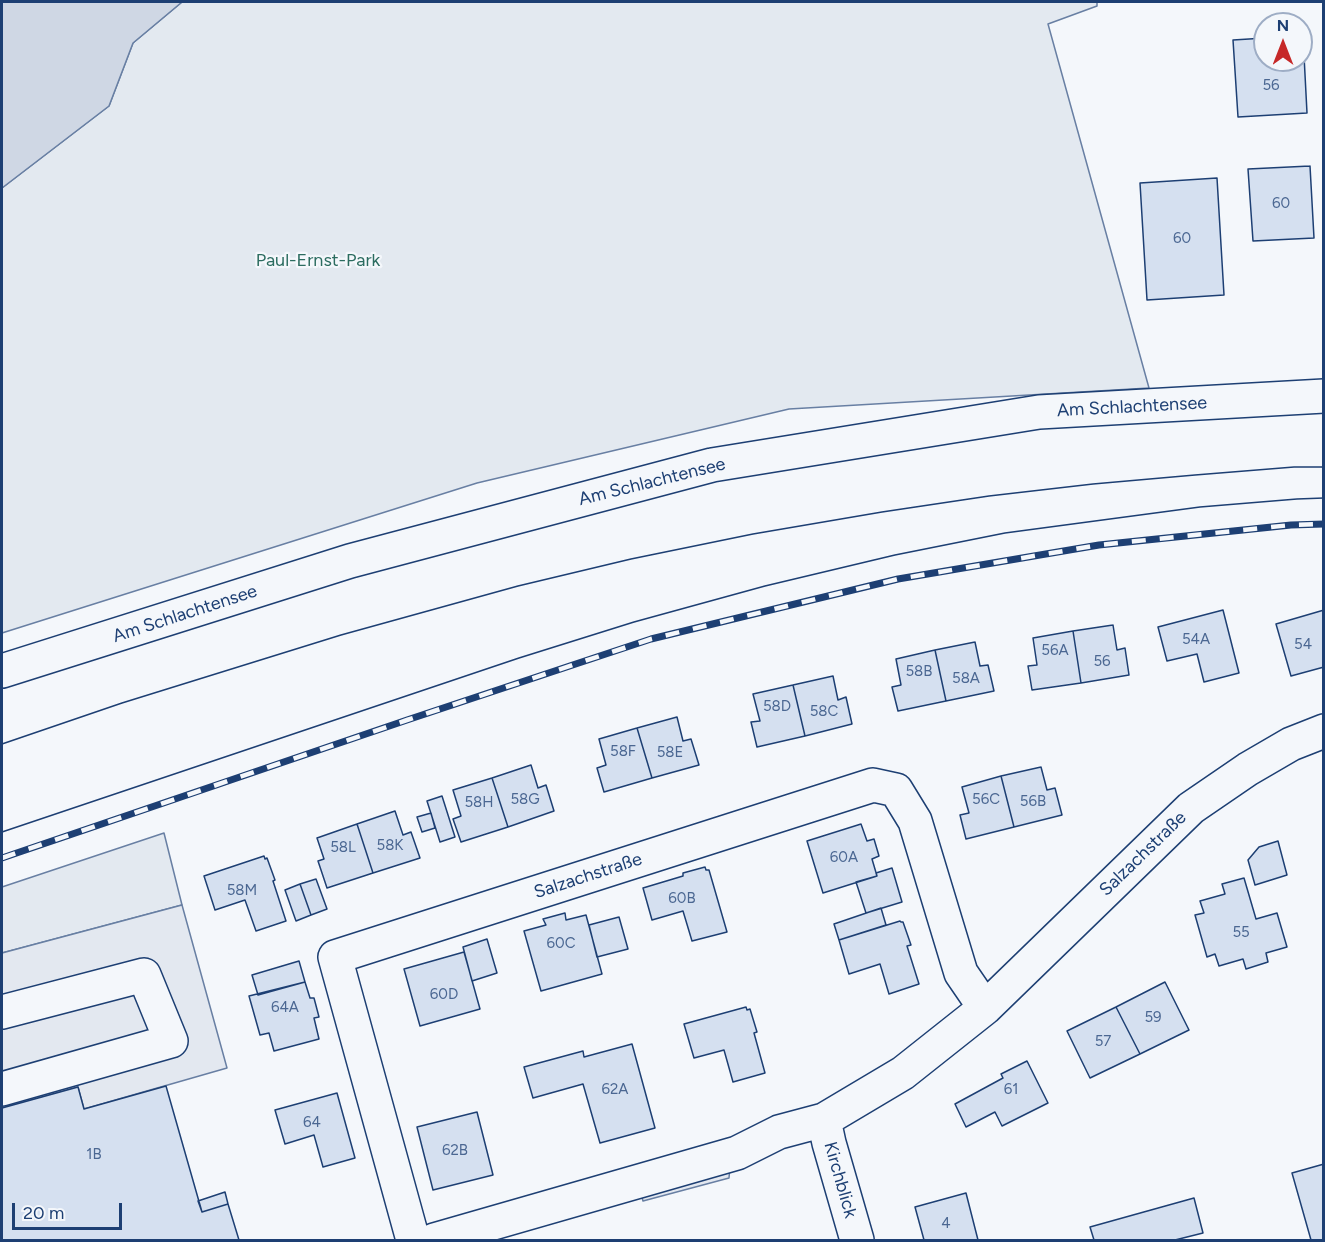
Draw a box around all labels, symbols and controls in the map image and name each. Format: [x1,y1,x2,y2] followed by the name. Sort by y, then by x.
[1253,12,1313,72] north arrow
[1277,16,1289,35] text: N
[1262,77,1280,95] house number: 56
[1272,195,1290,213] house number: 60
[1173,230,1191,248] house number: 60
[256,250,380,272] park label: Paul-Ernst-Park
[1056,392,1208,422] street label: Am Schlachtensee
[576,453,728,511] street label: Am Schlachtensee
[110,580,260,648] street label: Am Schlachtensee
[1182,631,1210,649] house number: 54A
[1294,636,1312,654] house number: 54
[1041,642,1069,660] house number: 56A
[1093,653,1111,671] house number: 56
[906,663,932,681] house number: 58B
[952,670,980,688] house number: 58A
[763,698,791,716] house number: 58D
[810,703,838,721] house number: 58C
[610,743,636,761] house number: 58F
[657,744,683,762] house number: 58E
[510,791,540,809] house number: 58G
[972,791,1000,809] house number: 56C
[1020,793,1046,811] house number: 56B
[464,794,494,812] house number: 58H
[1095,807,1191,901] street label: Salzachstraße
[377,837,403,855] house number: 58K
[330,839,356,857] house number: 58L
[531,848,645,904] street label: Salzachstraße
[830,849,858,867] house number: 60A
[227,882,257,900] house number: 58M
[668,890,696,908] house number: 60B
[1232,924,1250,942] house number: 55
[547,935,575,953] house number: 60C
[430,986,458,1004] house number: 60D
[271,999,299,1017] house number: 64A
[1144,1009,1162,1027] house number: 59
[1095,1033,1111,1051] house number: 57
[601,1081,629,1099] house number: 62A
[1004,1081,1018,1099] house number: 61
[303,1114,321,1132] house number: 64
[819,1139,861,1221] street label: Kirchblick
[442,1142,468,1160] house number: 62B
[86,1146,102,1164] house number: 1B
[15,1191,124,1229] scale bar
[23,1202,64,1224] text: 20 m
[941,1215,951,1233] house number: 4

